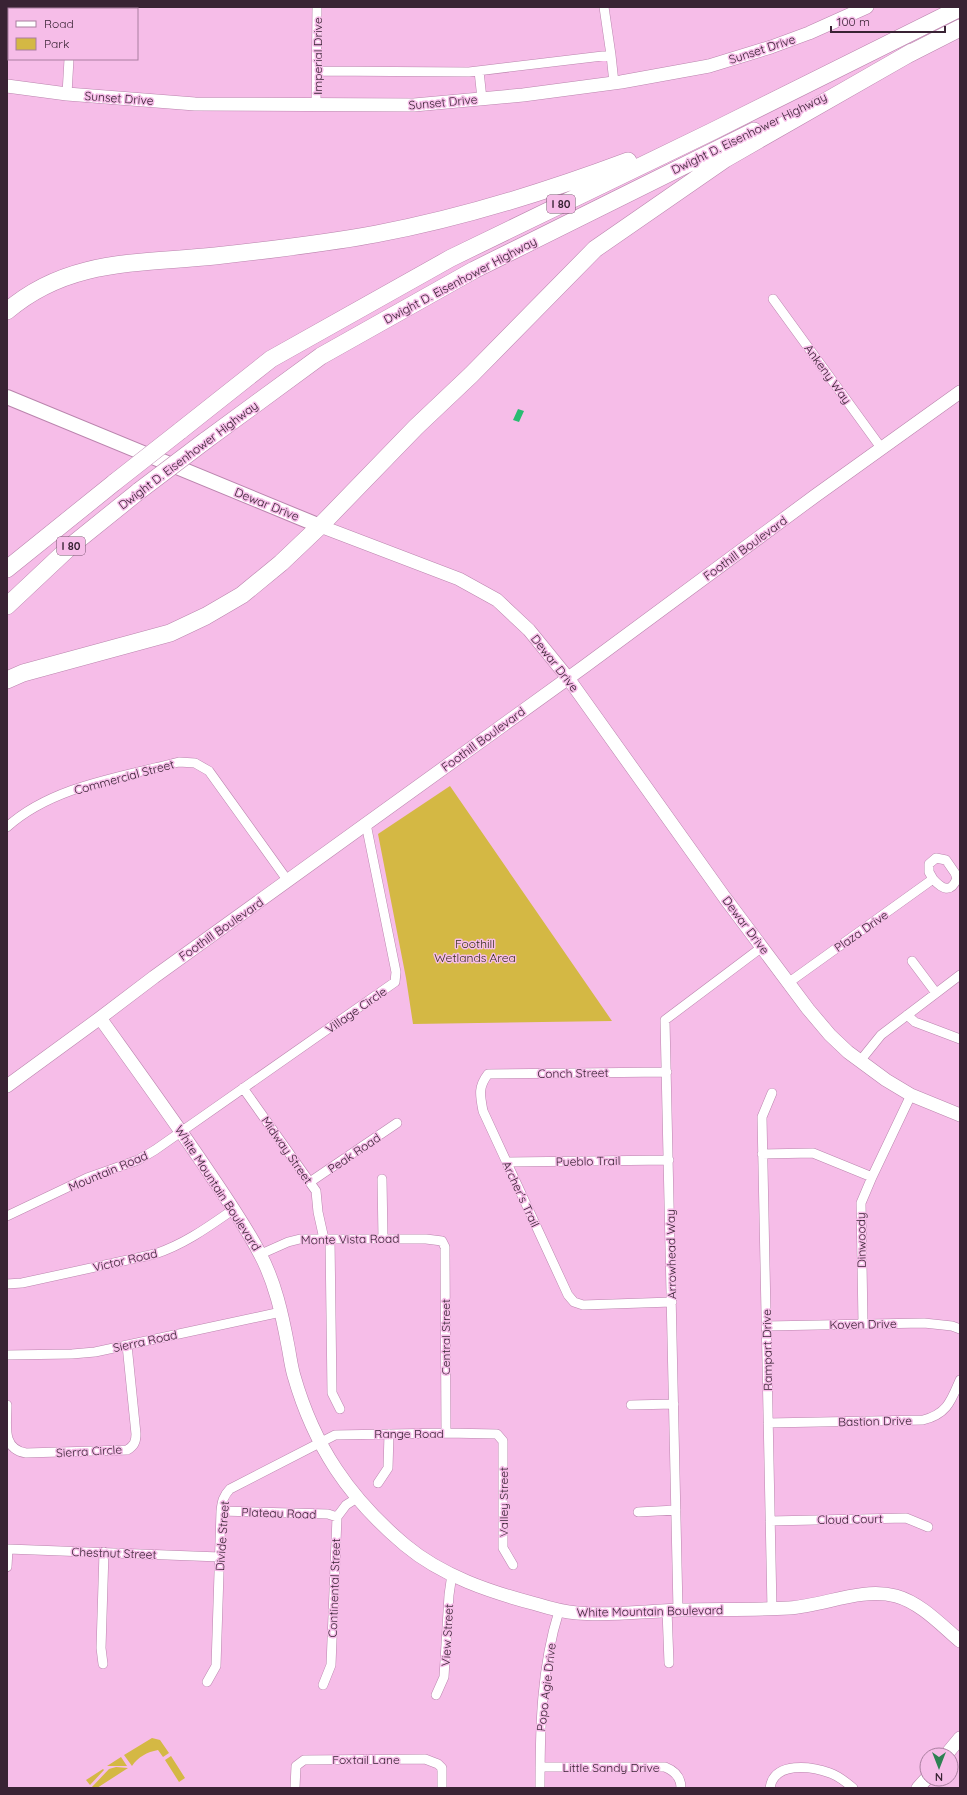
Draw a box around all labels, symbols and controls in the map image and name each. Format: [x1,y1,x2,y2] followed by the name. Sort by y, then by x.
[8,8,138,60] legend
[831,8,945,34] scale bar
[837,14,870,29] text: 100 m
[44,16,74,31] text: Road
[310,17,325,95] street label: Imperial Drive
[727,31,797,67] street label: Sunset Drive
[44,36,69,51] text: Park
[84,88,154,108] street label: Sunset Drive
[669,89,829,177] street label: Dwight D. Eisenhower Highway
[408,91,478,112] street label: Sunset Drive
[547,195,575,213] road number: I 80
[381,233,539,327] street label: Dwight D. Eisenhower Highway
[801,341,855,407] street label: Ankeny Way
[115,398,261,512] street label: Dwight D. Eisenhower Highway
[232,484,302,524] street label: Dewar Drive
[700,513,790,583] street label: Foothill Boulevard
[57,537,85,555] road number: I 80
[528,631,582,695] street label: Dewar Drive
[438,704,528,774] street label: Foothill Boulevard
[72,756,176,798] street label: Commercial Street
[719,893,773,957] street label: Dewar Drive
[176,894,266,964] street label: Foothill Boulevard
[831,907,891,955] street label: Plaza Drive
[434,936,516,965] park label: Foothill Wetlands Area
[323,983,390,1037] street label: Village Circle
[537,1065,609,1081] street label: Conch Street
[258,1113,316,1187] street label: Midway Street
[172,1122,264,1254] street label: White Mountain Boulevard
[325,1130,383,1176] street label: Peak Road
[66,1148,150,1194] street label: Mountain Road
[555,1153,621,1169] street label: Pueblo Trail
[499,1158,543,1230] street label: Archer's Trail
[663,1209,679,1299] street label: Arrowhead Way
[853,1212,869,1268] street label: Dinwoody
[301,1231,399,1247] street label: Monte Vista Road
[91,1245,159,1275] street label: Victor Road
[438,1299,453,1375] street label: Central Street
[759,1309,775,1391] street label: Rampart Drive
[829,1316,897,1332] street label: Koven Drive
[111,1327,179,1355] street label: Sierra Road
[838,1413,912,1429] street label: Bastion Drive
[374,1426,444,1441] street label: Range Road
[56,1442,123,1460] street label: Sierra Circle
[496,1467,511,1537] street label: Valley Street
[212,1500,232,1572] street label: Divide Street
[241,1504,317,1522] street label: Plateau Road
[817,1511,883,1527] street label: Cloud Court
[325,1538,343,1638] street label: Continental Street
[71,1544,157,1562] street label: Chestnut Street
[577,1602,723,1620] street label: White Mountain Boulevard
[438,1603,456,1667] street label: View Street
[533,1642,559,1732] street label: Popo Agie Drive
[919,1747,959,1787] north arrow
[332,1752,400,1767] street label: Foxtail Lane
[563,1760,660,1775] street label: Little Sandy Drive
[935,1770,943,1784] text: N

